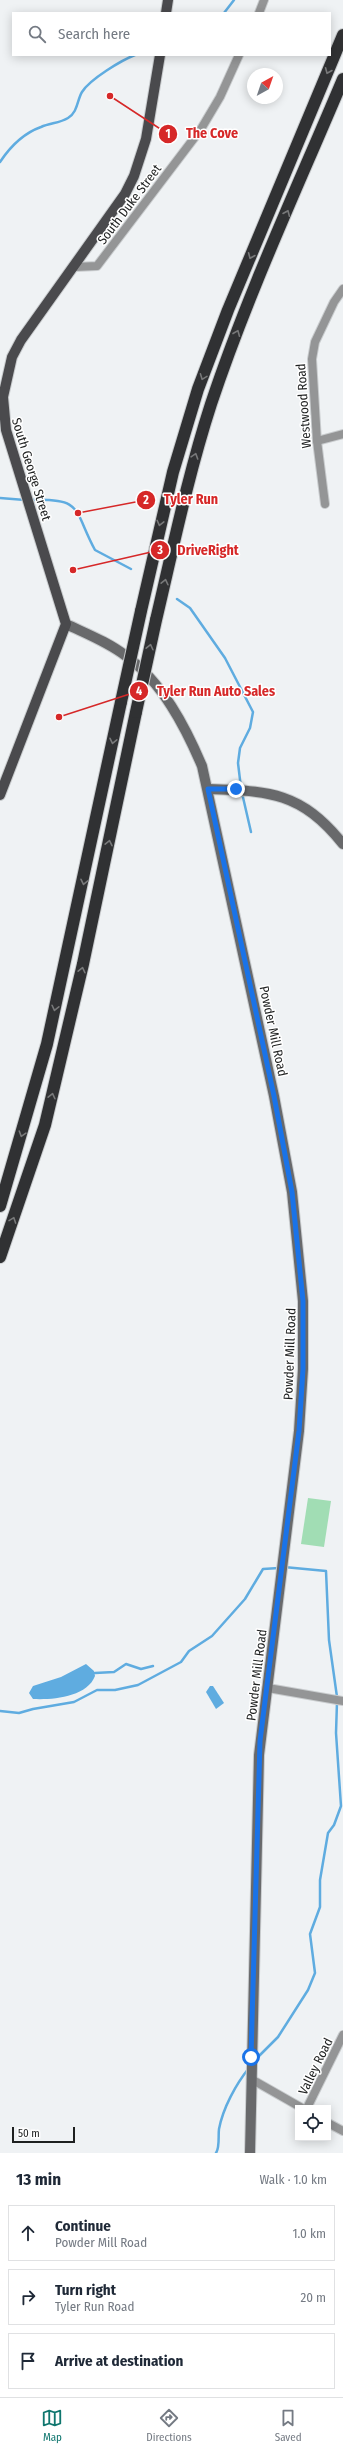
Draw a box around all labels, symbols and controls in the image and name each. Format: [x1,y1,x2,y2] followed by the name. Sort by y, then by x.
[12,12,331,56] search box
[26,23,48,45] icon: search
[58,25,130,43] text: Search here
[325,67,333,75] one-way arrow
[247,68,283,104] north arrow
[158,121,246,147] callout: The Cove
[186,125,238,142] text: The Cove
[165,127,171,141] text: 1
[95,161,165,247] street label: South Duke Street
[282,209,290,217] one-way arrow
[247,252,255,259] one-way arrow
[233,329,241,336] one-way arrow
[293,363,314,449] street label: Westwood Road
[199,373,207,380] one-way arrow
[9,416,55,523] street label: South George Street
[190,452,199,459] one-way arrow
[136,487,226,513] callout: Tyler Run
[164,491,218,508] text: Tyler Run
[142,493,149,507] text: 2
[157,520,165,526] one-way arrow
[150,537,247,563] callout: DriveRight
[177,542,240,559] text: DriveRight
[156,543,163,557] text: 3
[160,579,168,585] one-way arrow
[146,643,154,650] one-way arrow
[129,678,283,704] callout: Tyler Run Auto Sales
[157,683,275,700] text: Tyler Run Auto Sales
[136,684,142,698] text: 4
[109,738,117,744] one-way arrow
[227,780,245,798] route end
[105,839,113,846] one-way arrow
[80,879,88,885] one-way arrow
[77,966,85,973] one-way arrow
[257,984,290,1078] street label: Powder Mill Road
[51,1005,60,1012] one-way arrow
[47,1093,56,1100] one-way arrow
[18,1130,27,1137] one-way arrow
[8,1217,17,1224] one-way arrow
[280,1308,299,1400] street label: Powder Mill Road
[243,1628,270,1722] street label: Powder Mill Road
[295,2035,336,2097] street label: Valley Road
[242,2048,260,2066] route start
[295,2105,331,2141] map controls
[295,2105,331,2141] button: locate
[12,2125,75,2144] scale bar
[18,2127,40,2140] text: 50 m
[16,2169,61,2190] text: 13 min
[260,2172,327,2187] text: Walk · 1.0 km
[55,2217,111,2235] text: Continue
[17,2222,39,2244] icon: ahead
[292,2226,326,2241] text: 1.0 km
[55,2235,147,2250] text: Powder Mill Road
[55,2281,116,2299] text: Turn right
[17,2286,39,2308] icon: right
[300,2290,326,2305] text: 20 m
[55,2299,134,2314] text: Tyler Run Road
[17,2350,39,2372] icon: arrive
[55,2352,183,2370] text: Arrive at destination
[41,2407,63,2444] tab: Map
[146,2407,192,2444] tab: Directions
[275,2407,302,2444] tab: Saved

